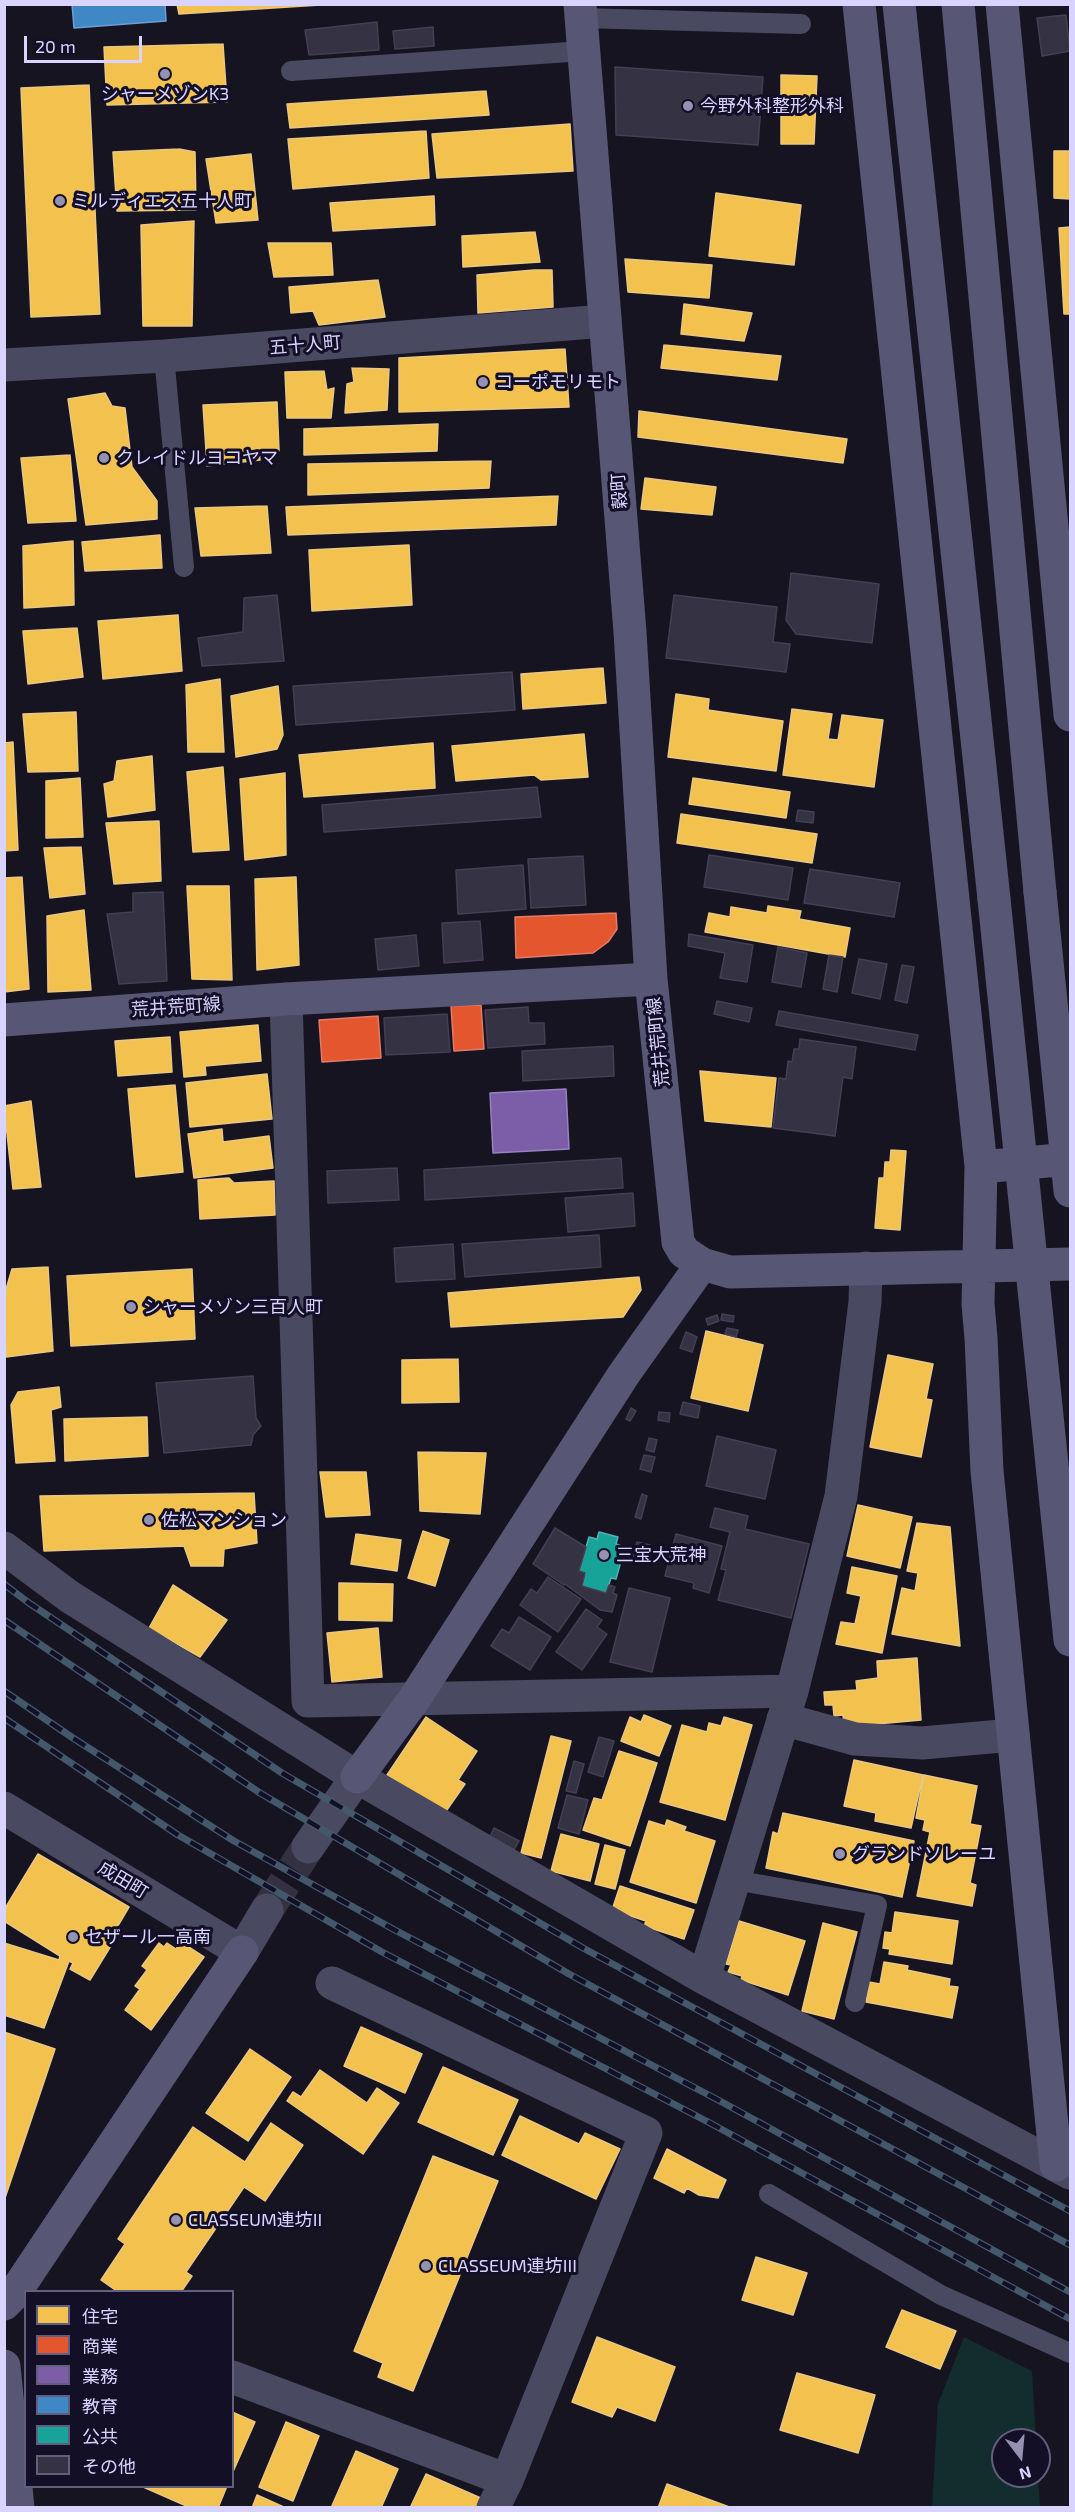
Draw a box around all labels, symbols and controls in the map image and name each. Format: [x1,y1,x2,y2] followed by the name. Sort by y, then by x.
[27,24,146,62] scale bar
[35,35,76,57] text: 20 m
[158,67,172,81] marker: シャーメゾンK3
[101,83,229,105] place label: シャーメゾンK3
[700,95,844,117] place label: 今野外科整形外科
[681,99,695,113] marker: 今野外科整形外科
[72,190,252,212] place label: ミルディエス五十人町
[53,194,67,208] marker: ミルディエス五十人町
[268,331,342,359] street label: 五十人町
[495,371,621,393] place label: コーポモリモト
[476,375,490,389] marker: コーポモリモト
[116,447,278,469] place label: クレイドルヨコヤマ
[97,451,111,465] marker: クレイドルヨコヤマ
[607,472,631,510] street label: 穀町
[130,993,222,1021] street label: 荒井荒町線
[643,996,673,1088] street label: 荒井荒町線
[143,1296,323,1318] place label: シャーメゾン三百人町
[124,1300,138,1314] marker: シャーメゾン三百人町
[161,1509,287,1531] place label: 佐松マンション
[142,1513,156,1527] marker: 佐松マンション
[616,1544,706,1566] place label: 三宝大荒神
[597,1548,611,1562] marker: 三宝大荒神
[852,1843,996,1865] place label: グランドソレーユ
[833,1847,847,1861] marker: グランドソレーユ
[94,1857,152,1903] street label: 成田町
[85,1926,211,1948] place label: セザール一高南
[66,1930,80,1944] marker: セザール一高南
[188,2209,322,2231] place label: CLASSEUM連坊II
[169,2213,183,2227] marker: CLASSEUM連坊II
[438,2255,577,2277] place label: CLASSEUM連坊III
[419,2259,433,2273] marker: CLASSEUM連坊III
[24,2290,234,2488] legend
[82,2305,118,2327] text: 住宅
[82,2335,118,2357] text: 商業
[82,2365,118,2387] text: 業務
[82,2395,118,2417] text: 教育
[82,2425,118,2447] text: 公共
[991,2428,1051,2488] north arrow
[82,2455,136,2477] text: その他
[1017,2463,1034,2485] text: N

